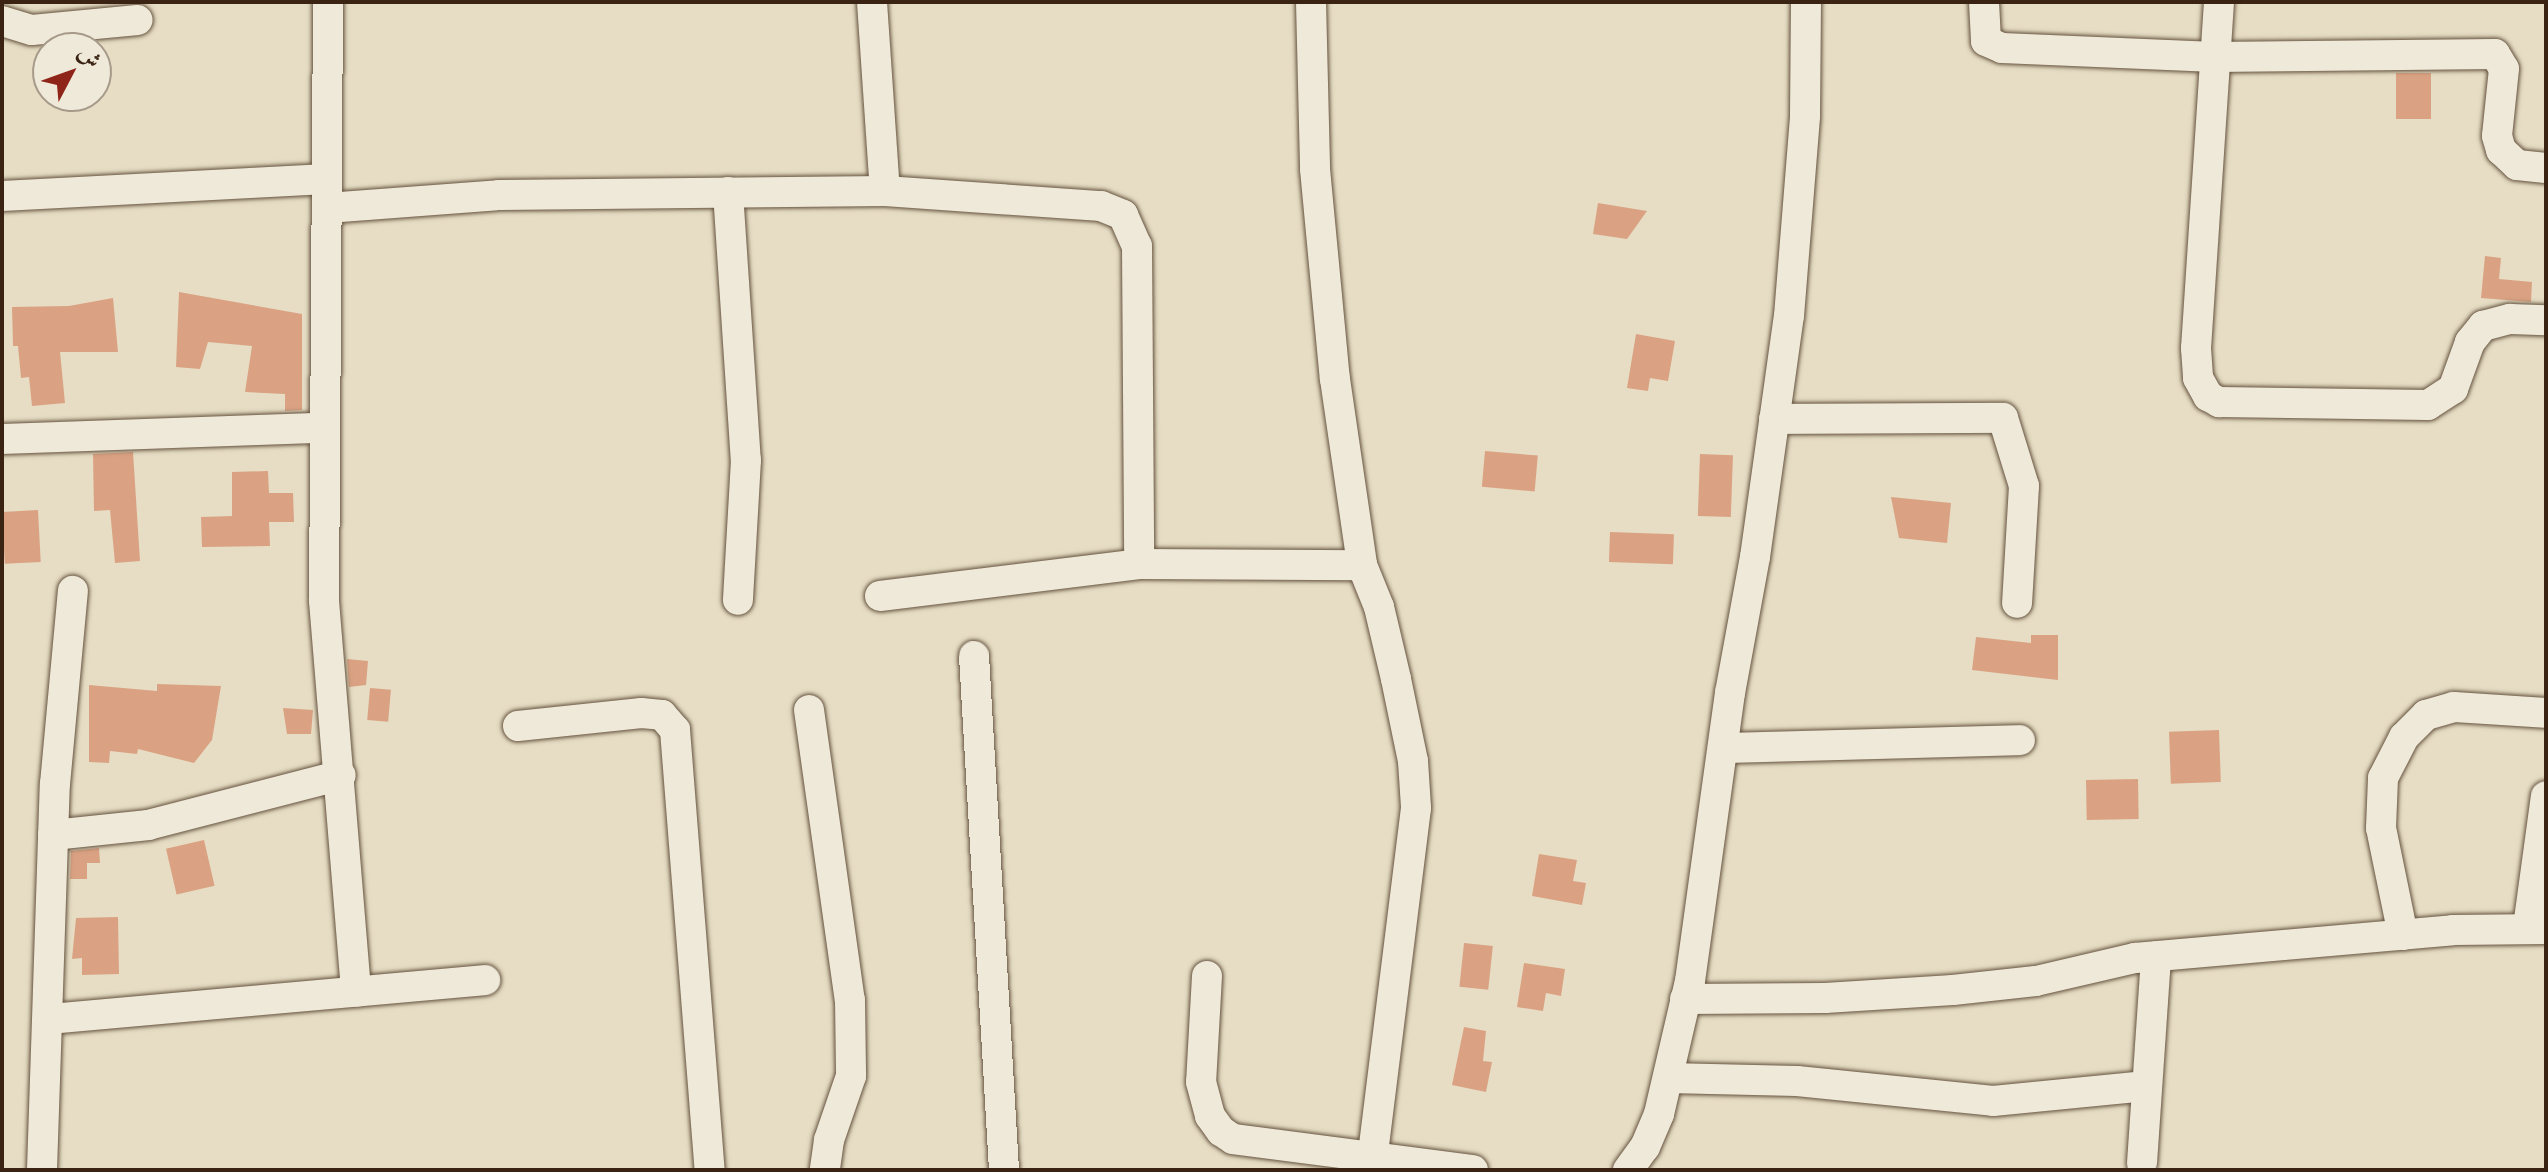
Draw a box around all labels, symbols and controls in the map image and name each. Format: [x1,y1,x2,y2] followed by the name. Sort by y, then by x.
[32,32,112,112] north arrow
[73,42,104,73] text: ش

